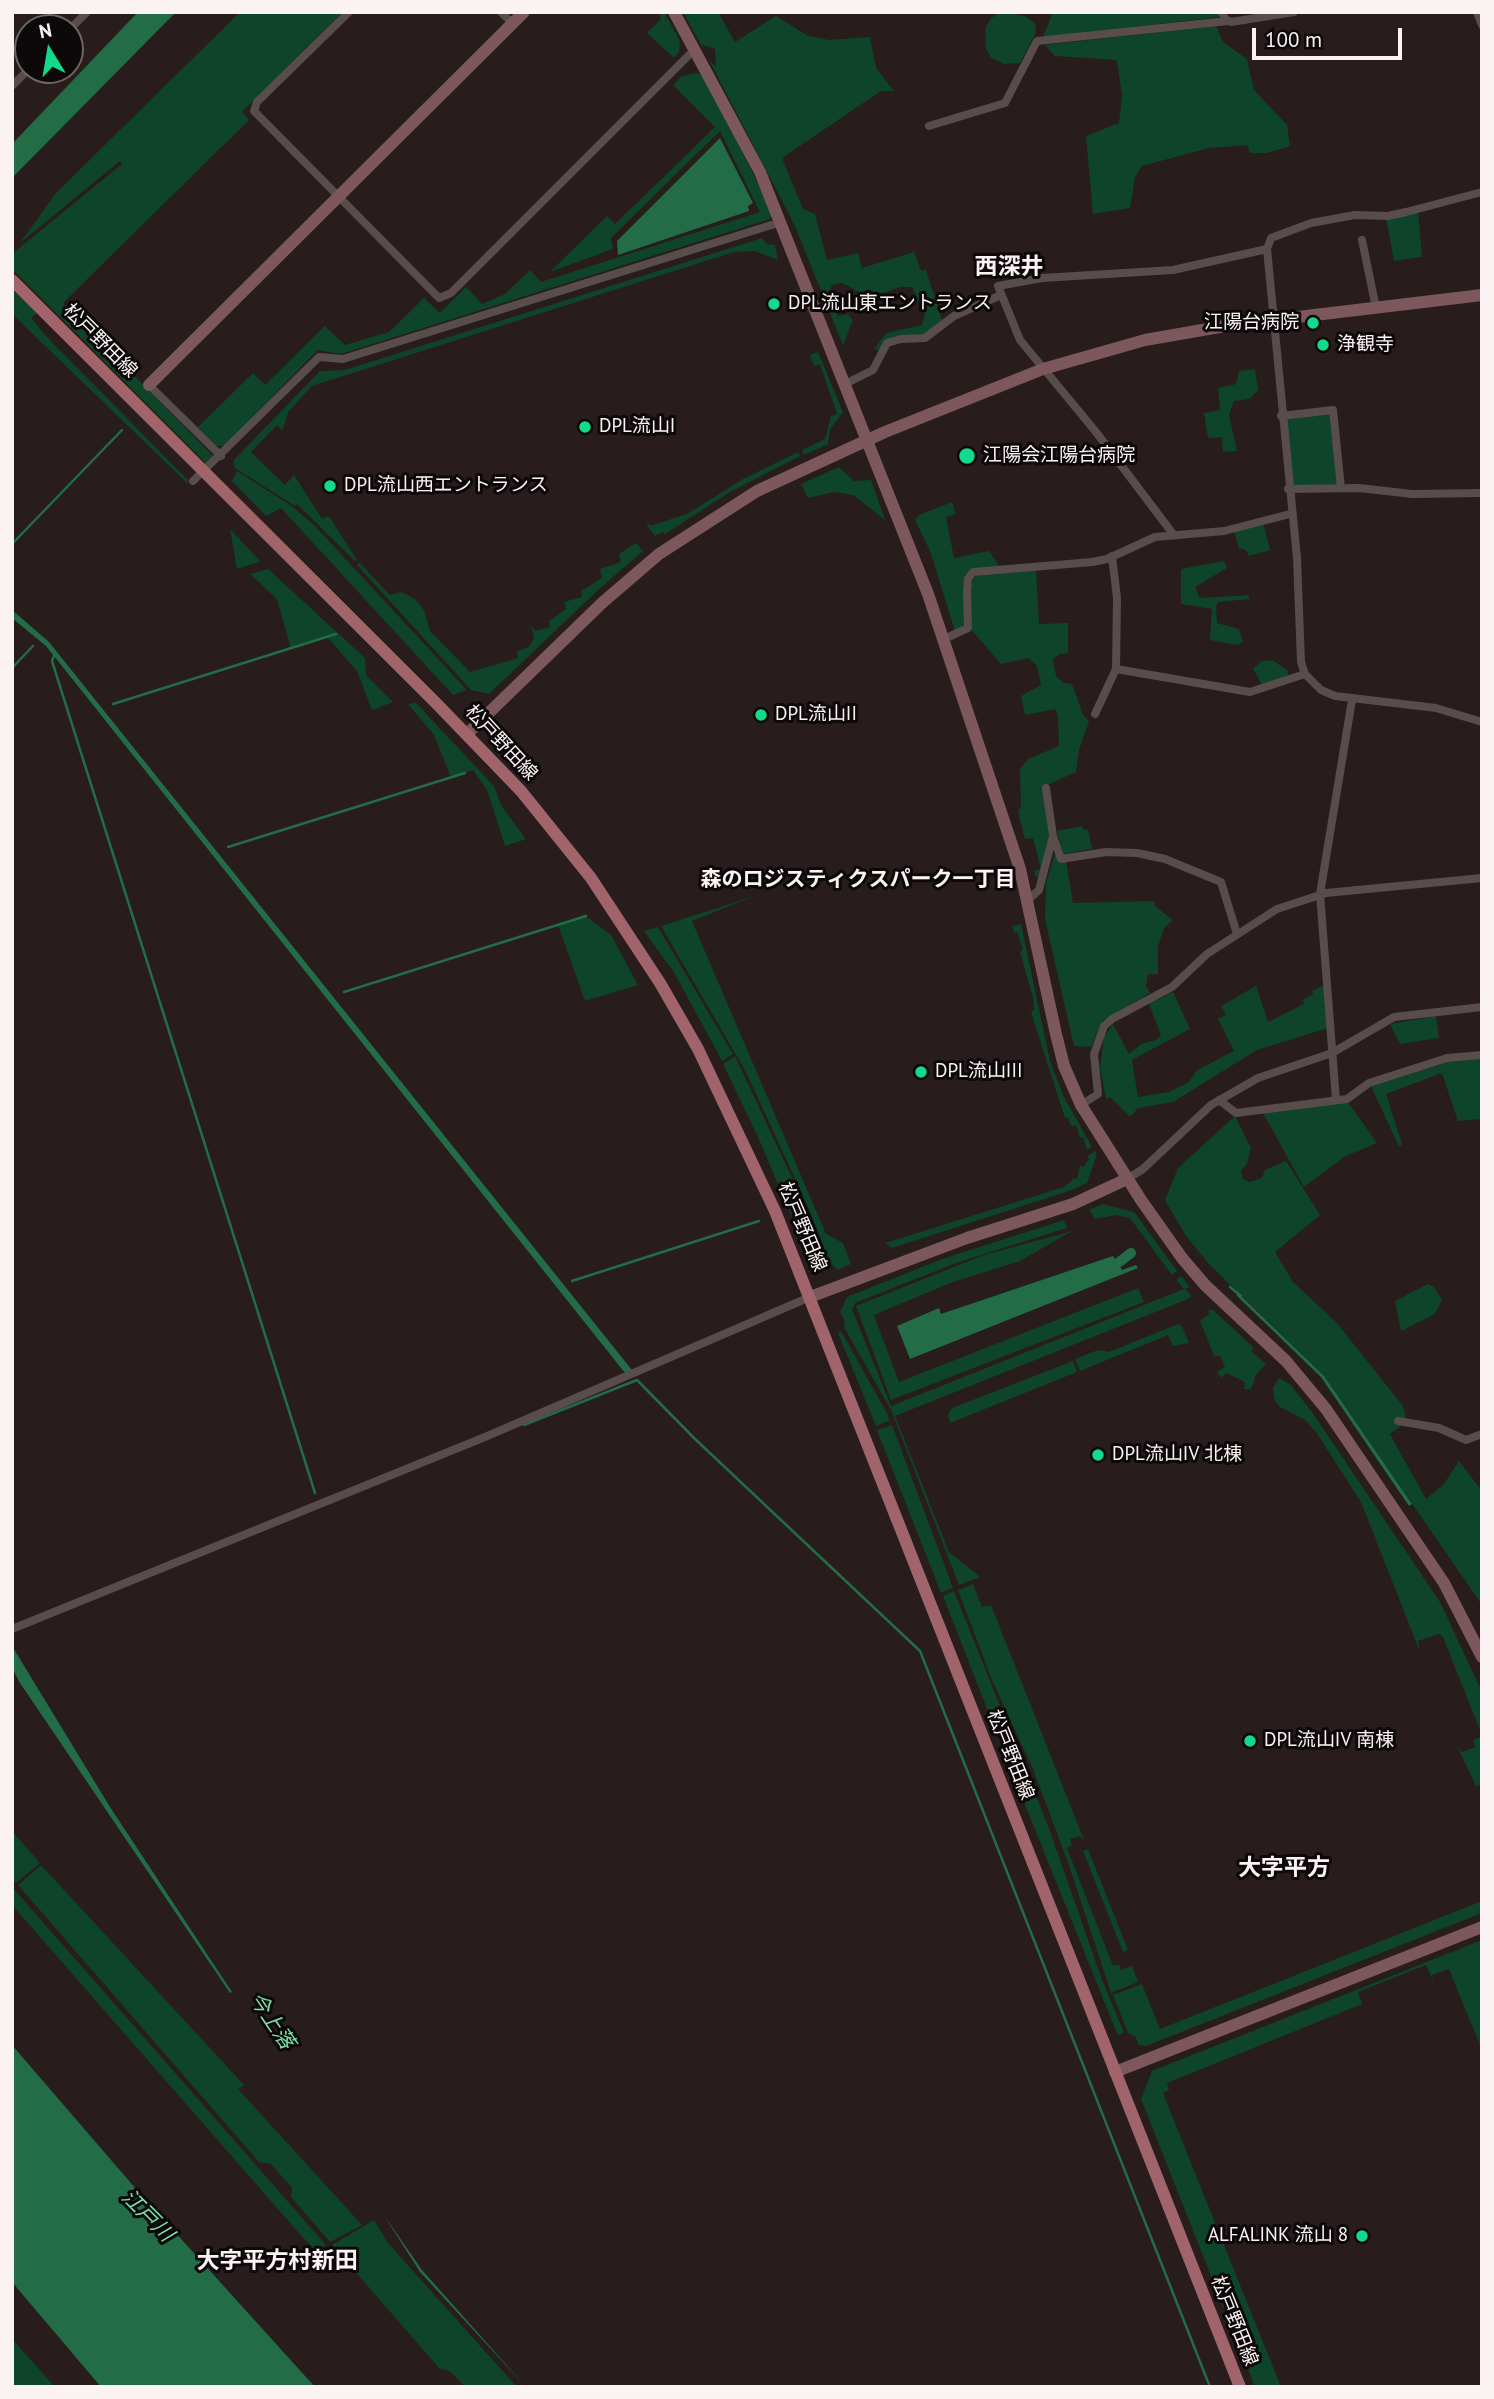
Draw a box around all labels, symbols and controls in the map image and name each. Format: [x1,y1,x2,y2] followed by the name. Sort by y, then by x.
[14,14,84,84] north arrow
[1256,14,1406,58] scale bar
[37,17,54,43] text: N
[1265,26,1322,53] text: 100 m
[975,253,1043,281] district label: 西深井
[788,293,992,315] place label: DPL流山東エントランス
[766,296,782,312] marker: DPL流山東エントランス
[58,299,142,383] street label: 松戸野田線
[1204,312,1299,334] place label: 江陽台病院
[1305,315,1321,331] marker: 江陽台病院
[1337,334,1394,356] place label: 浄観寺
[1315,337,1331,353] marker: 浄観寺
[599,416,675,438] place label: DPL流山I
[577,419,593,435] marker: DPL流山I
[983,445,1135,467] place label: 江陽会江陽台病院
[957,446,977,466] marker: 江陽会江陽台病院
[344,475,548,497] place label: DPL流山西エントランス
[322,478,338,494] marker: DPL流山西エントランス
[460,700,542,786] street label: 松戸野田線
[775,704,857,726] place label: DPL流山II
[753,707,769,723] marker: DPL流山II
[701,867,1015,893] district label: 森のロジスティクスパーク一丁目
[935,1061,1022,1083] place label: DPL流山III
[913,1064,929,1080] marker: DPL流山III
[773,1179,831,1275] street label: 松戸野田線
[1112,1444,1242,1466] place label: DPL流山IV 北棟
[1090,1447,1106,1463] marker: DPL流山IV 北棟
[982,1707,1038,1803] street label: 松戸野田線
[1264,1730,1394,1752] place label: DPL流山IV 南棟
[1242,1733,1258,1749] marker: DPL流山IV 南棟
[1238,1854,1330,1882] district label: 大字平方
[243,1988,299,2054] water label: 今上落
[116,2185,178,2247] water label: 江戸川
[1208,2225,1348,2247] place label: ALFALINK 流山 8
[1354,2228,1370,2244] marker: ALFALINK 流山 8
[197,2247,357,2275] district label: 大字平方村新田
[1206,2273,1262,2369] street label: 松戸野田線

